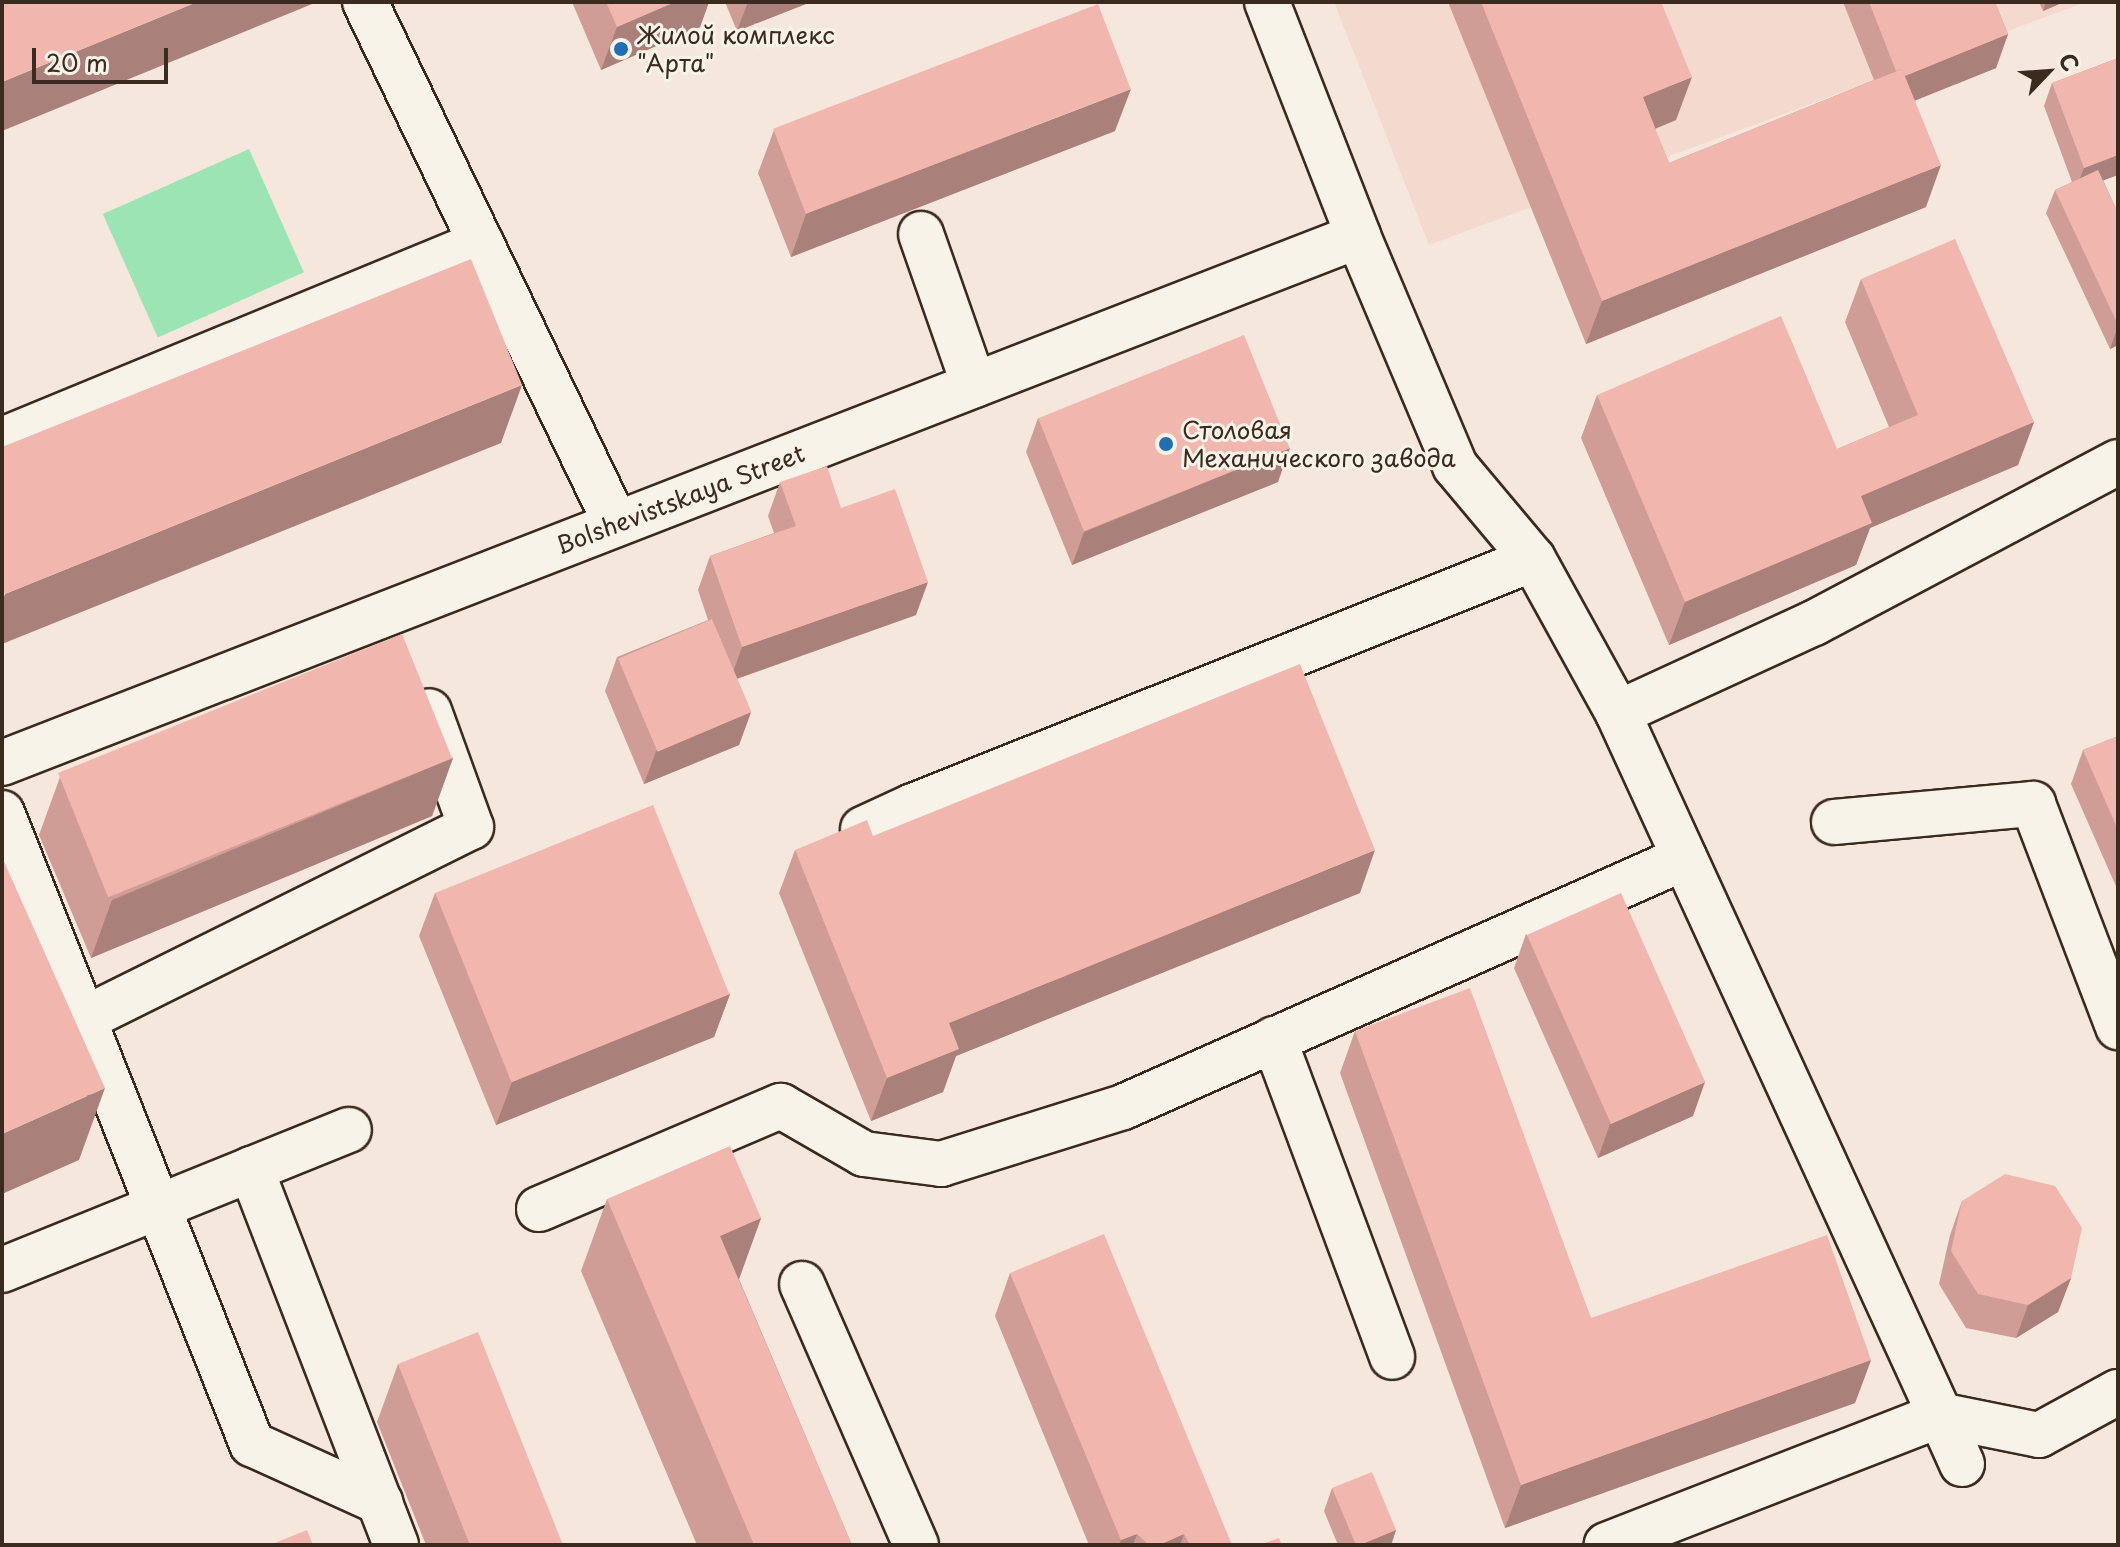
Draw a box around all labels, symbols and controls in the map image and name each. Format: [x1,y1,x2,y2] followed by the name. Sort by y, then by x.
[637,21,835,77] place label: Жилой комплекс "Арта"
[36,32,172,82] scale bar
[2008,32,2088,112] north arrow
[612,40,630,58] marker: Жилой комплекс "Арта"
[46,44,108,80] text: 20 m
[2052,47,2089,76] text: С
[1182,416,1457,472] place label: Столовая Механического завода
[1157,435,1175,453] marker: Столовая Механического завода
[551,438,809,560] street label: Bolshevistskaya Street

